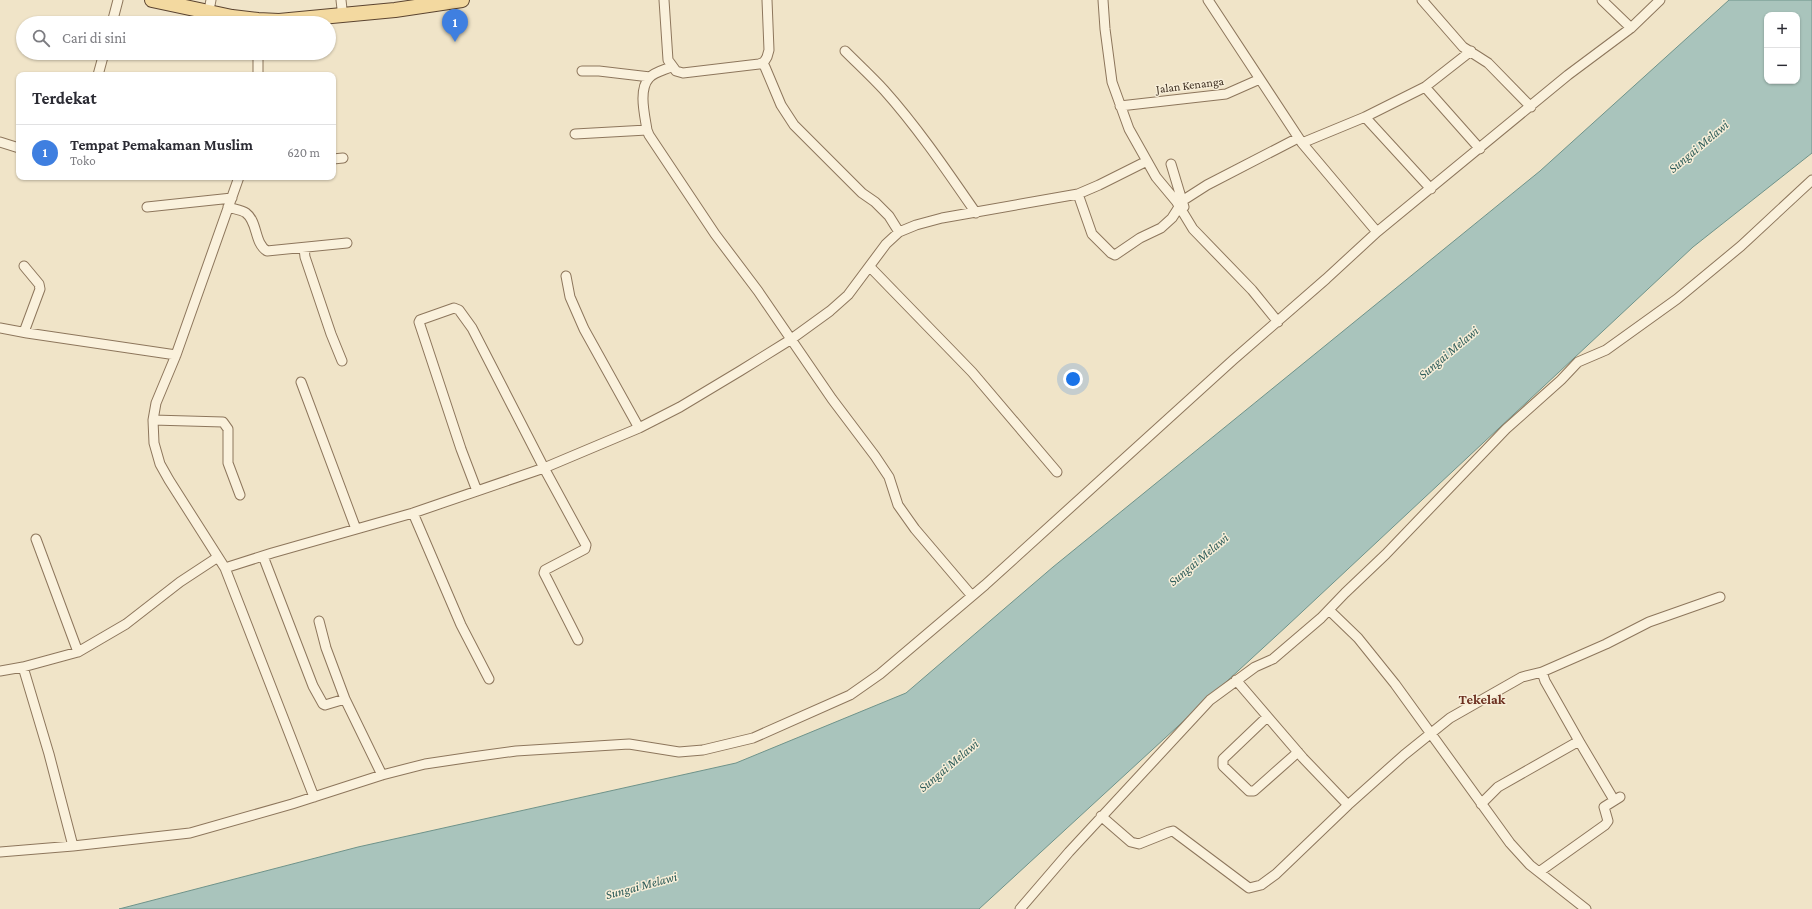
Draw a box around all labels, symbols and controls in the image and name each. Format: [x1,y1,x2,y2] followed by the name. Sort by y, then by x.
[442,9,468,42] pin: 1
[1764,12,1800,84] map controls
[1764,12,1800,48] button: +
[16,16,336,60] search box
[30,27,52,49] icon: search
[62,30,126,46] text: Cari di sini
[1764,48,1800,84] button: −
[1154,74,1225,96] street label: Jalan Kenanga
[32,89,97,108] text: Terdekat
[1665,117,1732,176] water label: Sungai Melawi
[70,137,253,153] text: Tempat Pemakaman Muslim
[43,145,47,160] text: 1
[287,145,320,160] text: 620 m
[70,153,96,168] text: Toko
[1415,323,1482,382] water label: Sungai Melawi
[1063,369,1083,389] your location
[1165,530,1232,589] water label: Sungai Melawi
[1459,691,1506,707] district label: Tekelak
[915,736,982,795] water label: Sungai Melawi
[604,869,679,902] water label: Sungai Melawi

